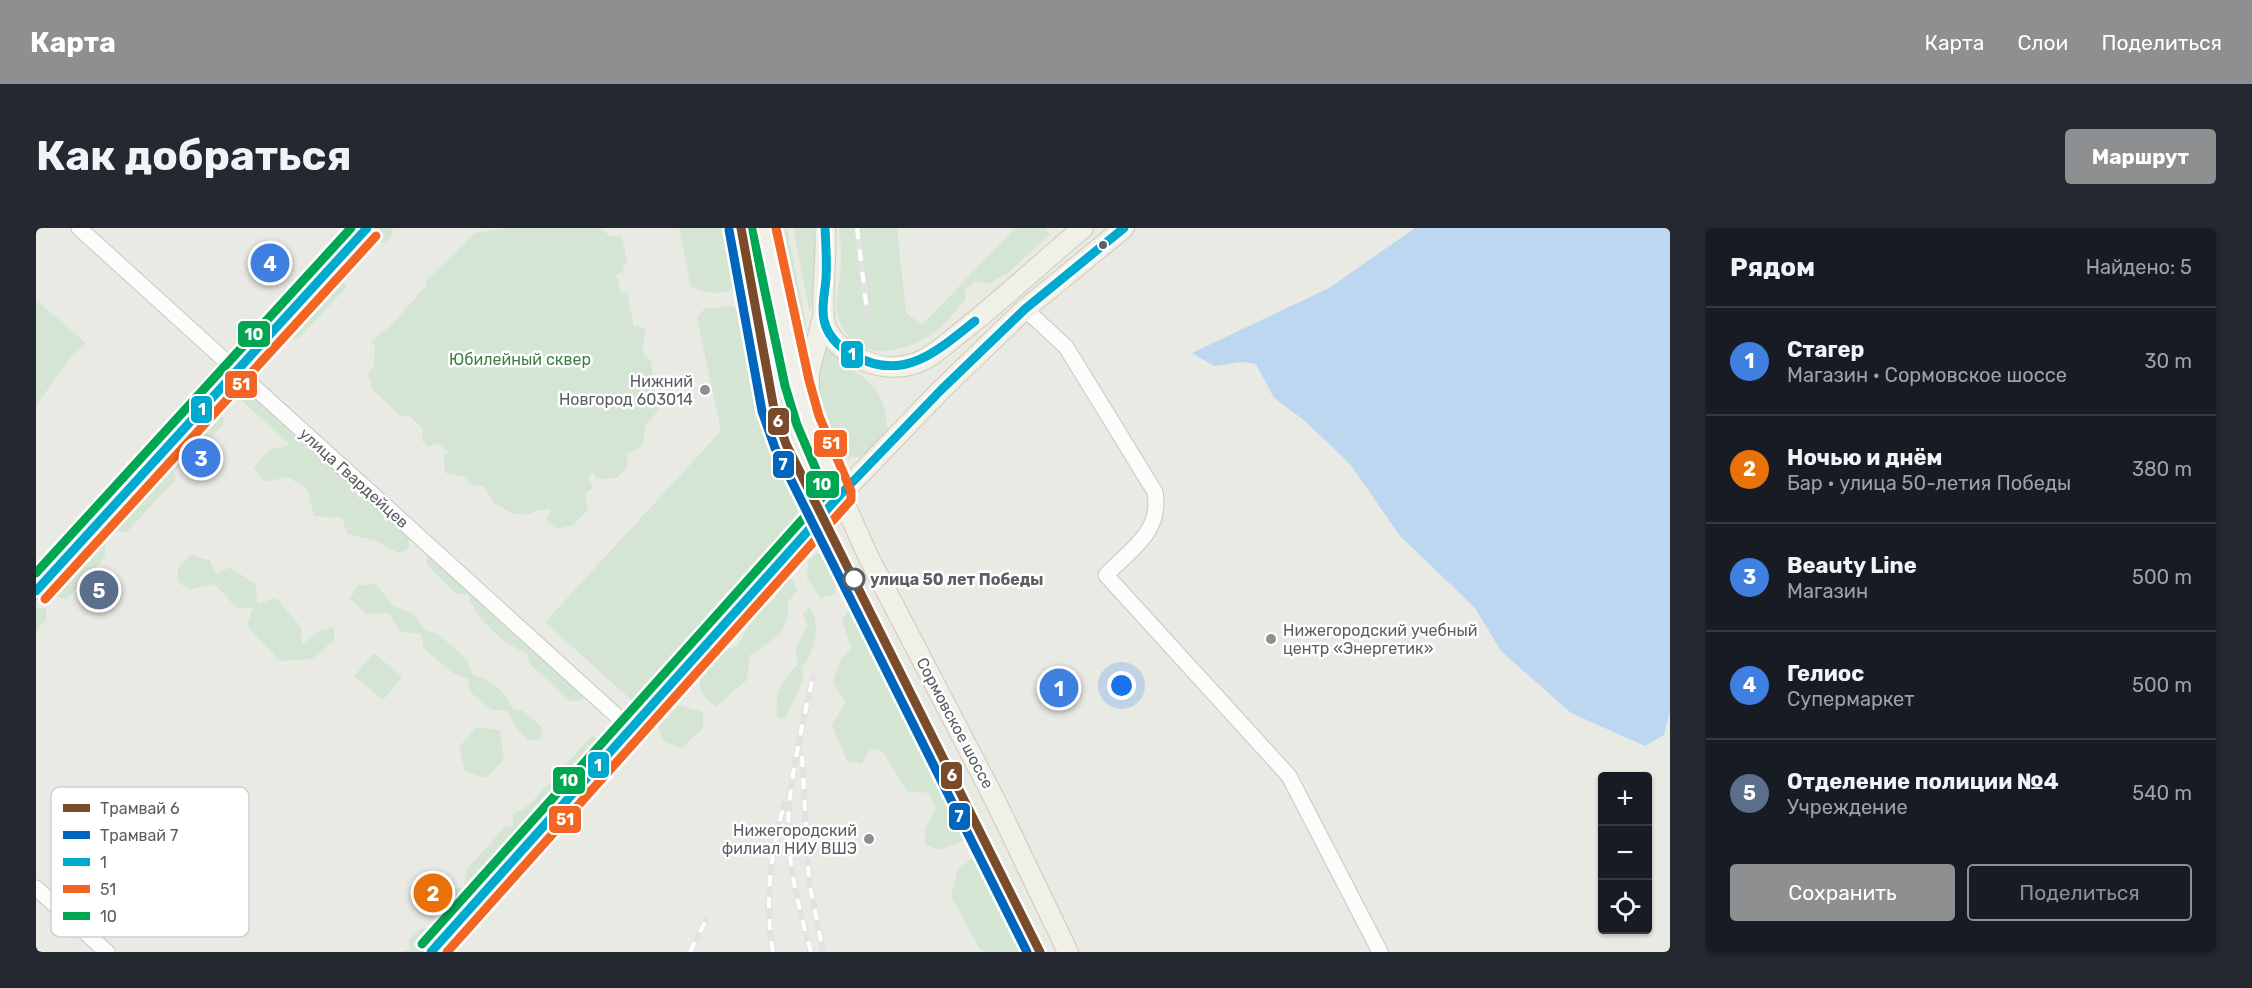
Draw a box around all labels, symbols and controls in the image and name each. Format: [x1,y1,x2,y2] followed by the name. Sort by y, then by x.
[30,26,116,59] text: Карта
[1924,30,1984,55] text: Карта
[2017,30,2068,55] text: Слои
[2101,30,2222,55] text: Поделиться
[2065,129,2216,184] button: Маршрут
[36,131,352,181] text: Как добраться
[1097,239,1109,251] unlabelled marker
[250,240,290,285] pin: 4
[1730,252,1815,283] text: Рядом
[2086,255,2192,279] text: Найдено: 5
[237,320,271,348] line badge: 10
[245,325,264,344] text: 10
[1787,336,1864,363] text: Стагер
[840,340,864,369] line badge: 1
[848,345,856,364] text: 1
[1745,349,1754,373] text: 1
[2145,349,2192,373] text: 30 m
[449,350,591,369] park label: Юбилейный сквер
[1787,363,2067,387] text: Магазин · Сормовское шоссе
[224,370,258,399] line badge: 51
[559,372,693,409] place label: Нижний Новгород 603014
[232,375,250,394] text: 51
[698,383,712,397] marker: Нижний Новгород 603014
[190,395,213,424] line badge: 1
[198,400,206,419] text: 1
[767,407,790,436] line badge: 6
[773,412,783,431] text: 6
[295,424,413,532] street label: улица Гвардейцев
[813,429,848,458] line badge: 51
[822,434,840,453] text: 51
[182,436,220,480] pin: 3
[1787,444,1943,471] text: Ночью и днём
[772,450,795,479] line badge: 7
[778,455,788,474] text: 7
[1743,457,1756,481] text: 2
[2132,457,2192,481] text: 380 m
[805,470,840,499] line badge: 10
[1787,471,2071,495] text: Бар · улица 50-летия Победы
[813,475,832,494] text: 10
[1787,552,1917,579] text: Beauty Line
[1743,565,1756,589] text: 3
[2132,565,2192,589] text: 500 m
[80,568,118,613] pin: 5
[843,568,865,590] marker: улица 50 лет Победы
[870,570,1043,589] place label: улица 50 лет Победы
[1787,579,1868,603] text: Магазин
[1283,621,1478,658] place label: Нижегородский учебный центр «Энергетик»
[1264,632,1278,646] marker: Нижегородский учебный центр «Энергетик»
[912,654,998,792] street label: Сормовское шоссе
[1787,660,1864,687] text: Гелиос
[1040,666,1078,710] pin: 1
[1107,671,1136,700] your location
[1743,673,1756,697] text: 4
[2132,673,2192,697] text: 500 m
[1787,687,1915,711] text: Супермаркет
[587,751,610,779] line badge: 1
[594,756,602,775] text: 1
[940,761,963,790] line badge: 6
[552,766,586,795] line badge: 10
[947,766,957,785] text: 6
[1787,768,2059,795] text: Отделение полиции №4
[560,771,579,790] text: 10
[1598,772,1652,934] map controls
[1598,772,1652,826] button: +
[1743,781,1756,805] text: 5
[2132,781,2192,805] text: 540 m
[51,787,249,937] legend
[1787,795,1908,819] text: Учреждение
[100,799,180,818] text: Трамвай 6
[948,802,971,831] line badge: 7
[548,805,582,834] line badge: 51
[954,807,964,826] text: 7
[556,810,574,829] text: 51
[722,821,857,858] place label: Нижегородский филиал НИУ ВШЭ
[100,826,178,845] text: Трамвай 7
[1598,826,1652,880] button: −
[862,832,876,846] marker: Нижегородский филиал НИУ ВШЭ
[100,853,107,872] text: 1
[1730,864,1955,921] button: Сохранить
[1967,864,2192,921] button: Поделиться
[414,870,452,916] pin: 2
[100,880,116,899] text: 51
[1598,880,1652,934] button: locate
[100,907,117,926] text: 10

